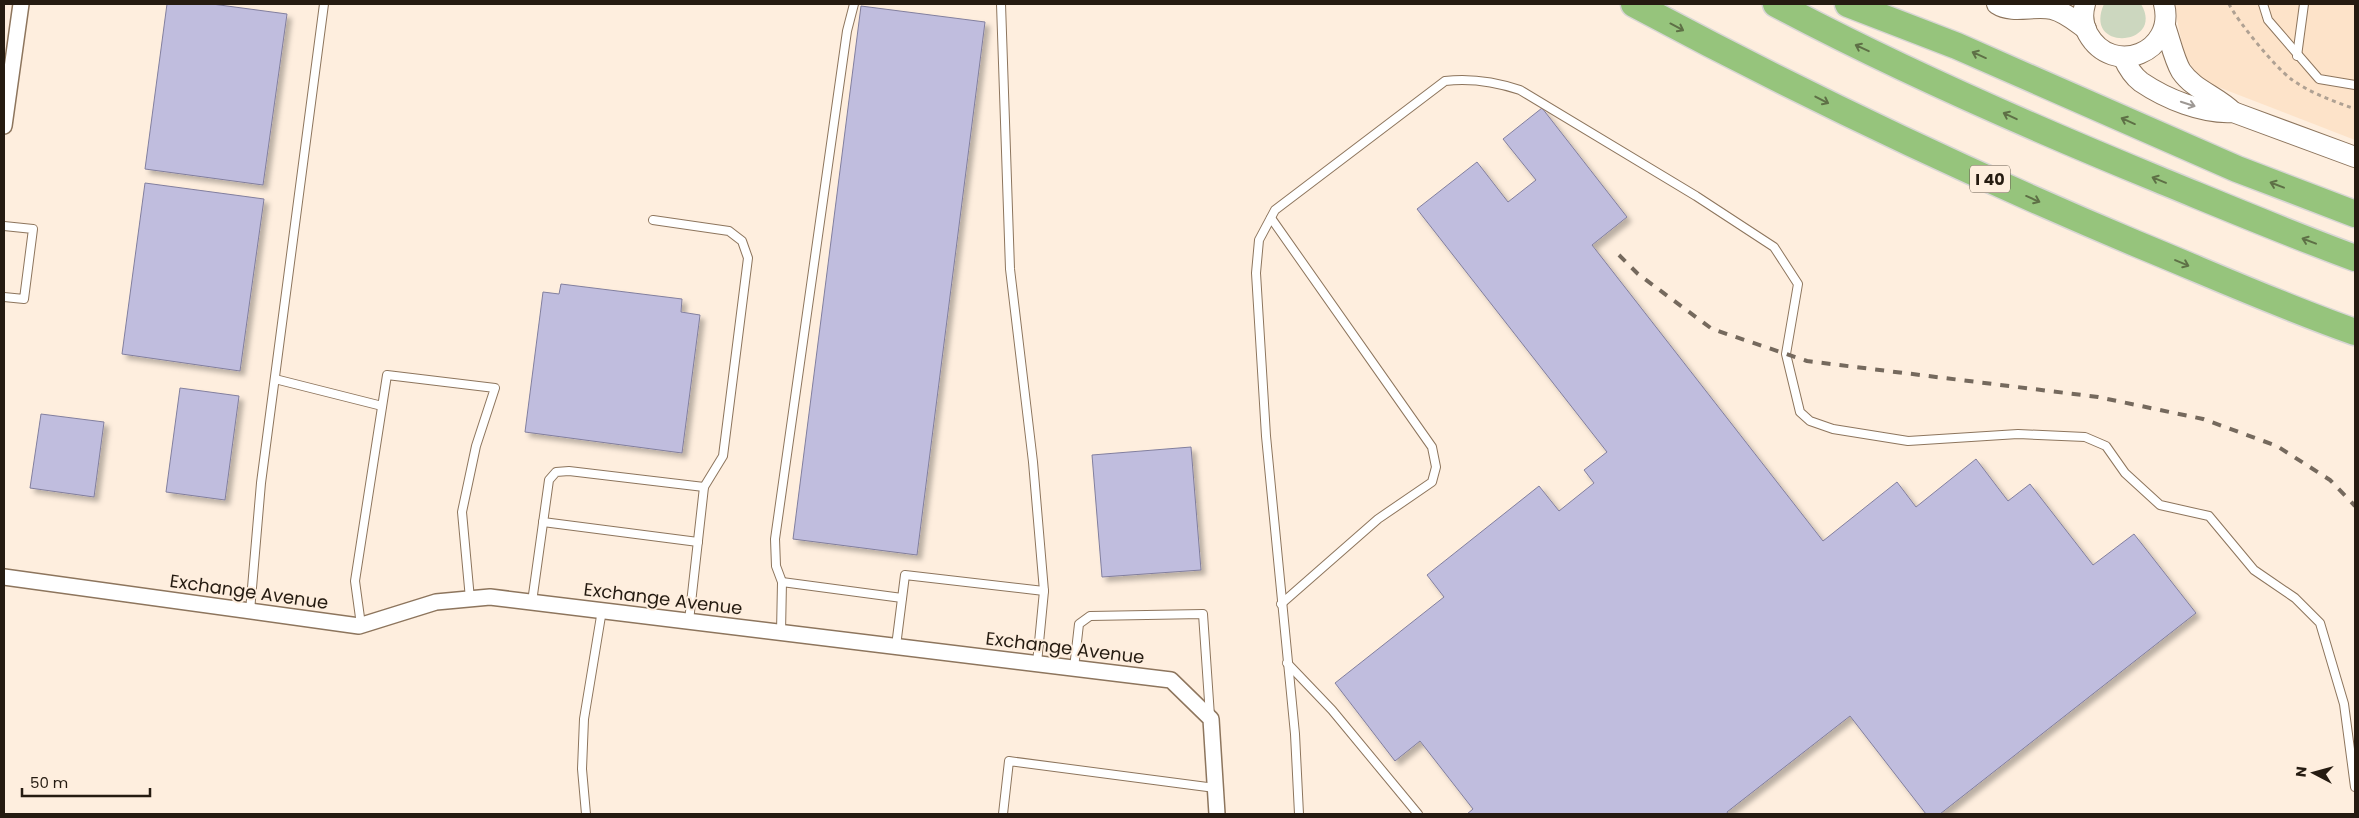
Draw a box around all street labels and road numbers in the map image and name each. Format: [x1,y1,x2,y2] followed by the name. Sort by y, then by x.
[1970,165,2010,192] road number: I 40
[168,568,330,615] street label: Exchange Avenue
[582,576,744,621] street label: Exchange Avenue
[984,625,1146,670] street label: Exchange Avenue

